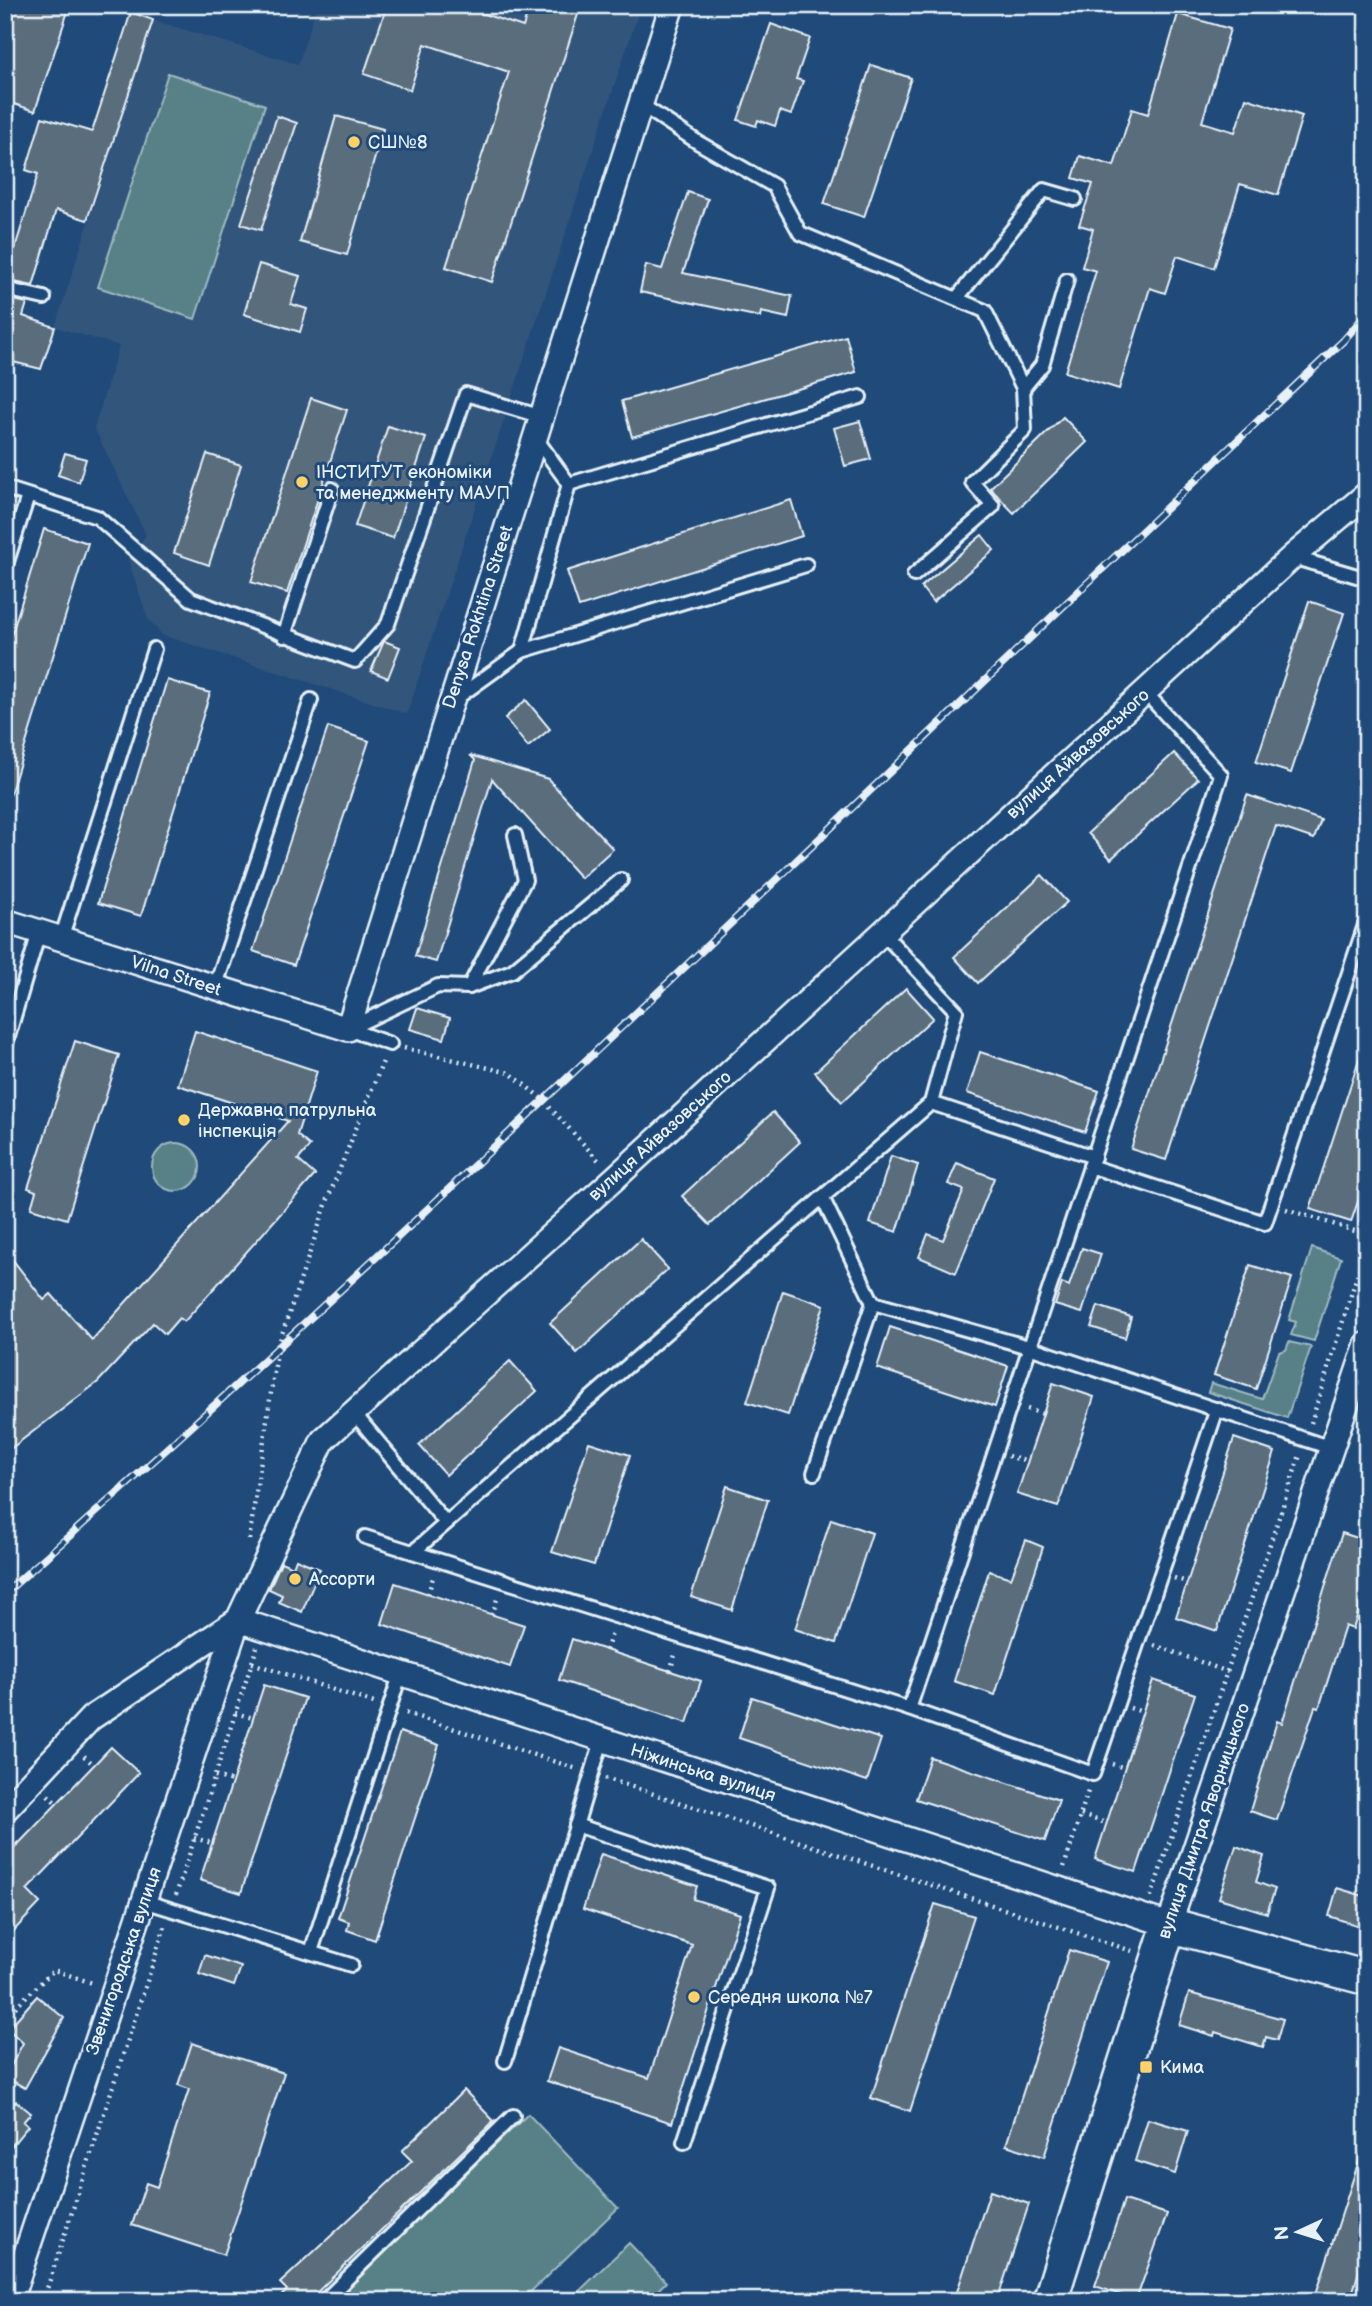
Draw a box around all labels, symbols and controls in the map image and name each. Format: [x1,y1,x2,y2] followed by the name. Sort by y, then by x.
[368,132,427,153] place label: СШ№8
[346,134,362,150] marker: СШ№8
[316,462,510,504] place label: ІНСТИТУТ економіки та менеджменту МАУП
[294,474,310,490] marker: ІНСТИТУТ економіки та менеджменту МАУП
[438,522,518,711] street label: Denysa Rokhtina Street
[1002,684,1154,824] street label: вулиця Айвазовського
[128,952,224,1001] street label: Vilna Street
[584,1066,736,1206] street label: вулиця Айвазовського
[198,1100,377,1142] place label: Державна патрульна інспекція
[176,1112,192,1128] marker: Державна патрульна інспекція
[308,1569,375,1590] place label: Ассорти
[287,1571,303,1587] marker: Ассорти
[1154,1700,1254,1942] street label: вулиця Дмитра Яворницького
[628,1740,778,1806] street label: Ніжинська вулиця
[82,1864,166,2058] street label: Звенигородська вулиця
[708,1987,873,2008] place label: Середня школа №7
[686,1989,702,2005] marker: Середня школа №7
[1160,2057,1205,2078] place label: Кима
[1138,2059,1154,2075] marker: Кима
[1264,2198,1334,2268] north arrow
[1271,2225,1295,2241] text: N

